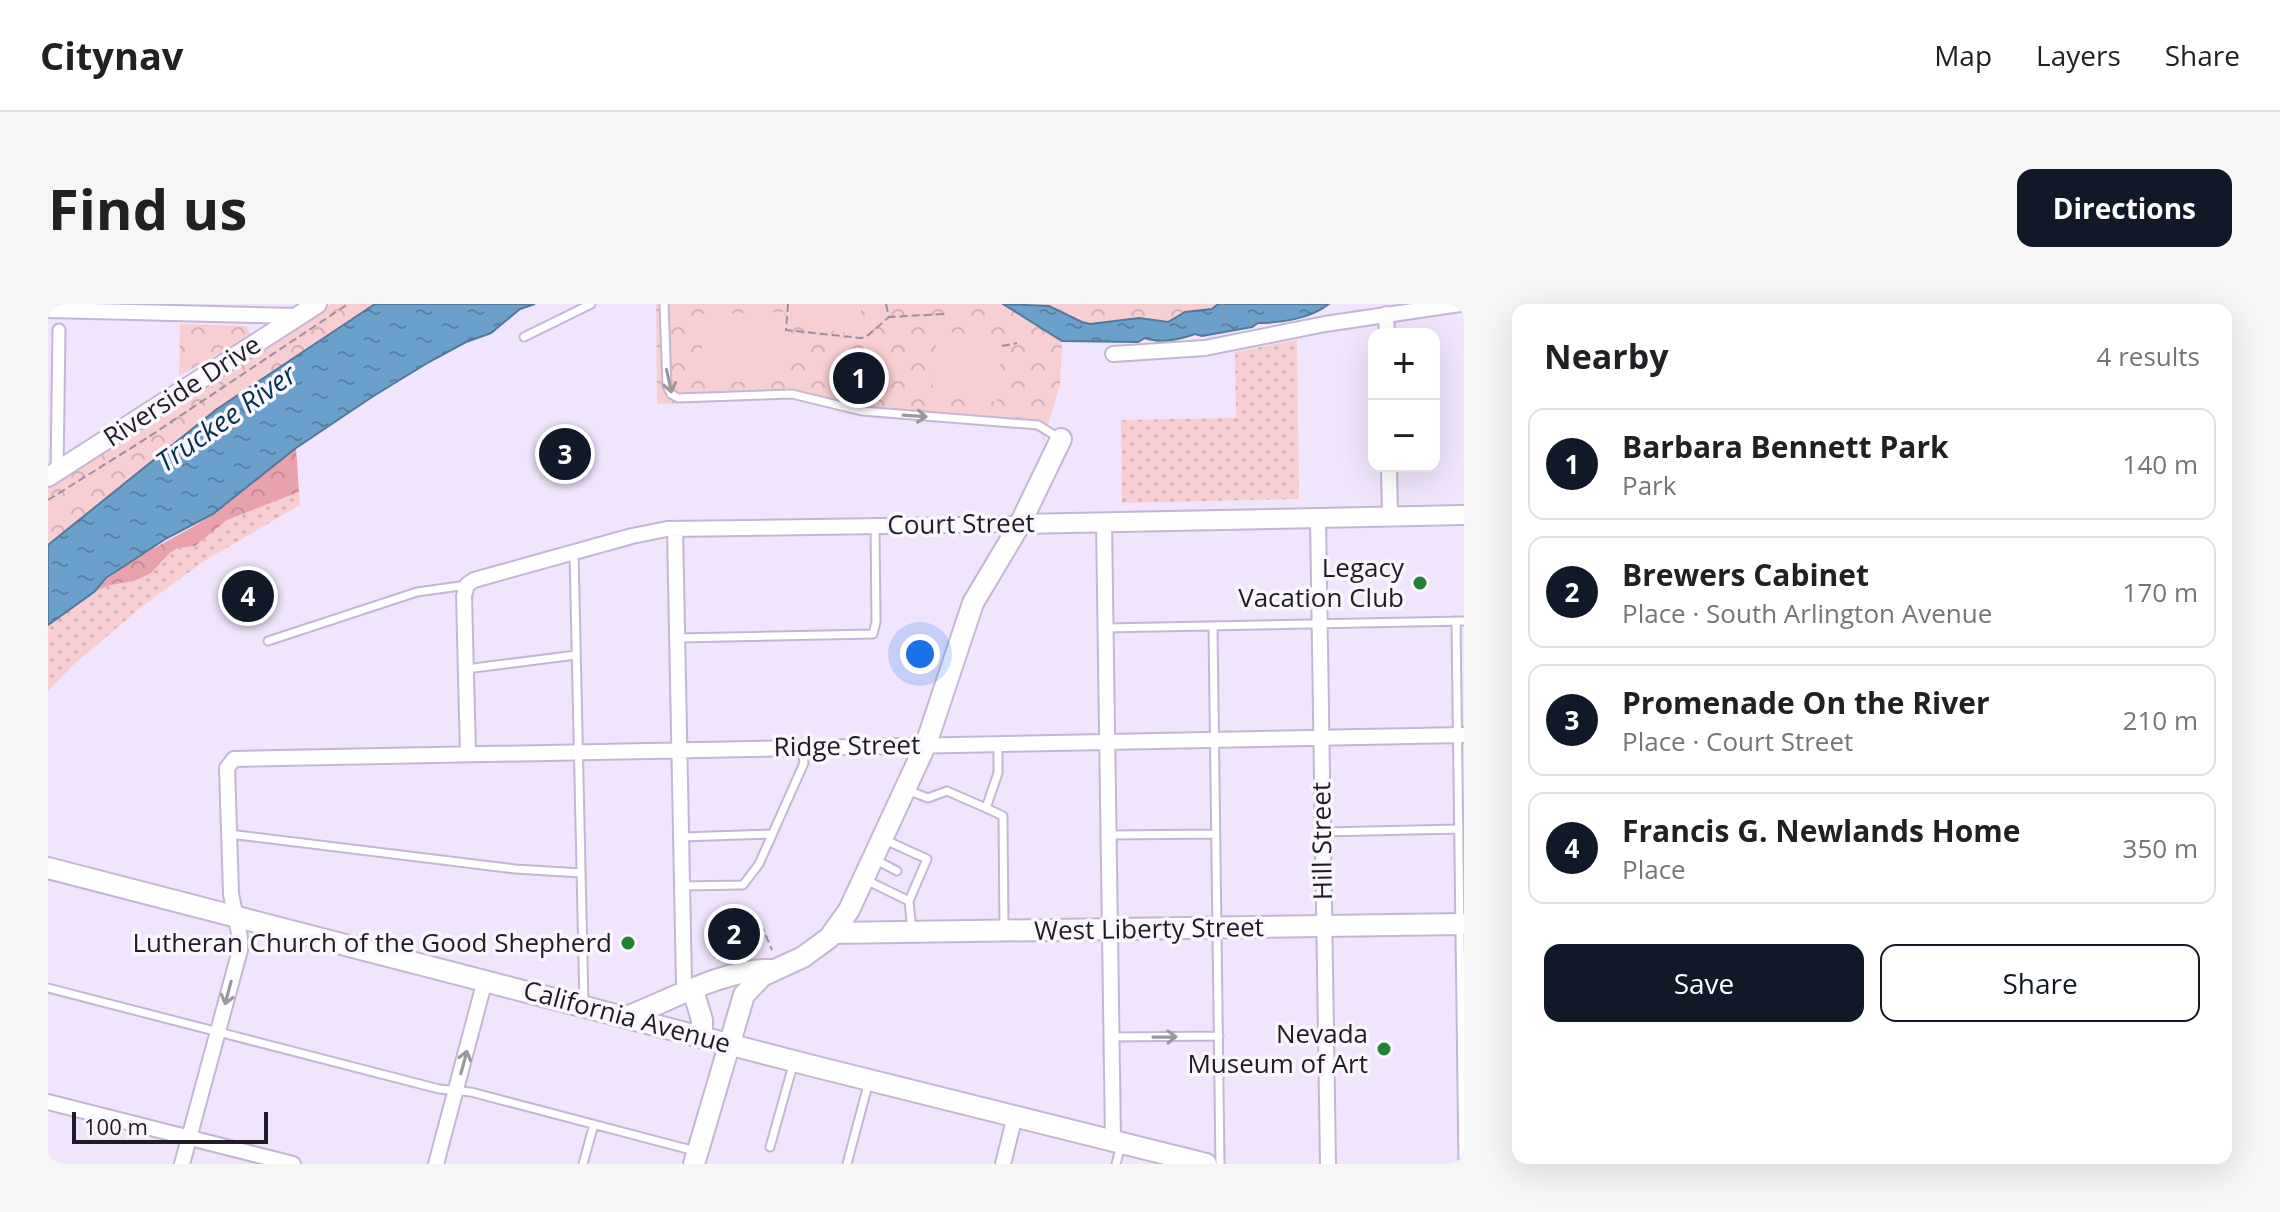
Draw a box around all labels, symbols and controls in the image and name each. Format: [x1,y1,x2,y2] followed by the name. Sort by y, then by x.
[40,29,183,81] text: Citynav
[1934,36,1992,74] text: Map
[2036,36,2121,74] text: Layers
[2165,36,2240,74] text: Share
[2017,169,2232,247] button: Directions
[48,170,247,246] text: Find us
[96,326,267,454] street label: Riverside Drive
[1368,328,1440,472] map controls
[1368,328,1440,400] button: +
[1544,333,1669,379] text: Nearby
[2097,338,2200,374] text: 4 results
[833,348,885,408] pin: 1
[147,354,304,480] water label: Truckee River
[663,368,678,394] one-way arrow
[1368,400,1440,472] button: −
[901,409,928,424] one-way arrow
[539,424,591,484] pin: 3
[1622,426,1949,467] text: Barbara Bennett Park
[1565,446,1579,482] text: 1
[2123,446,2198,482] text: 140 m
[1622,467,1676,503] text: Park
[887,504,1035,542] street label: Court Street
[1238,549,1405,615] place label: Legacy Vacation Club
[1622,554,1869,595] text: Brewers Cabinet
[222,566,274,626] pin: 4
[1411,574,1429,592] marker: Legacy Vacation Club
[1565,574,1579,610] text: 2
[2123,574,2198,610] text: 170 m
[1622,595,1992,631] text: Place · South Arlington Avenue
[900,634,940,674] your location
[1622,682,1990,723] text: Promenade On the River
[1565,702,1579,738] text: 3
[2123,702,2198,738] text: 210 m
[1622,723,1853,759] text: Place · Court Street
[773,726,921,764] street label: Ridge Street
[1302,782,1340,900] street label: Hill Street
[1622,810,2020,851] text: Francis G. Newlands Home
[1565,830,1579,866] text: 4
[2123,830,2198,866] text: 350 m
[1622,851,1686,887] text: Place
[708,904,760,964] pin: 2
[1034,908,1264,948] street label: West Liberty Street
[133,924,612,960] place label: Lutheran Church of the Good Shepherd
[619,934,637,952] marker: Lutheran Church of the Good Shepherd
[1544,944,1864,1022] button: Save
[1880,944,2200,1022] button: Share
[520,971,735,1061] street label: California Avenue
[220,980,235,1006] one-way arrow
[1187,1015,1368,1081] place label: Nevada Museum of Art
[1151,1029,1178,1045] one-way arrow
[1375,1040,1393,1058] marker: Nevada Museum of Art
[457,1049,472,1075] one-way arrow
[72,1108,268,1144] scale bar
[84,1111,148,1141] text: 100 m

